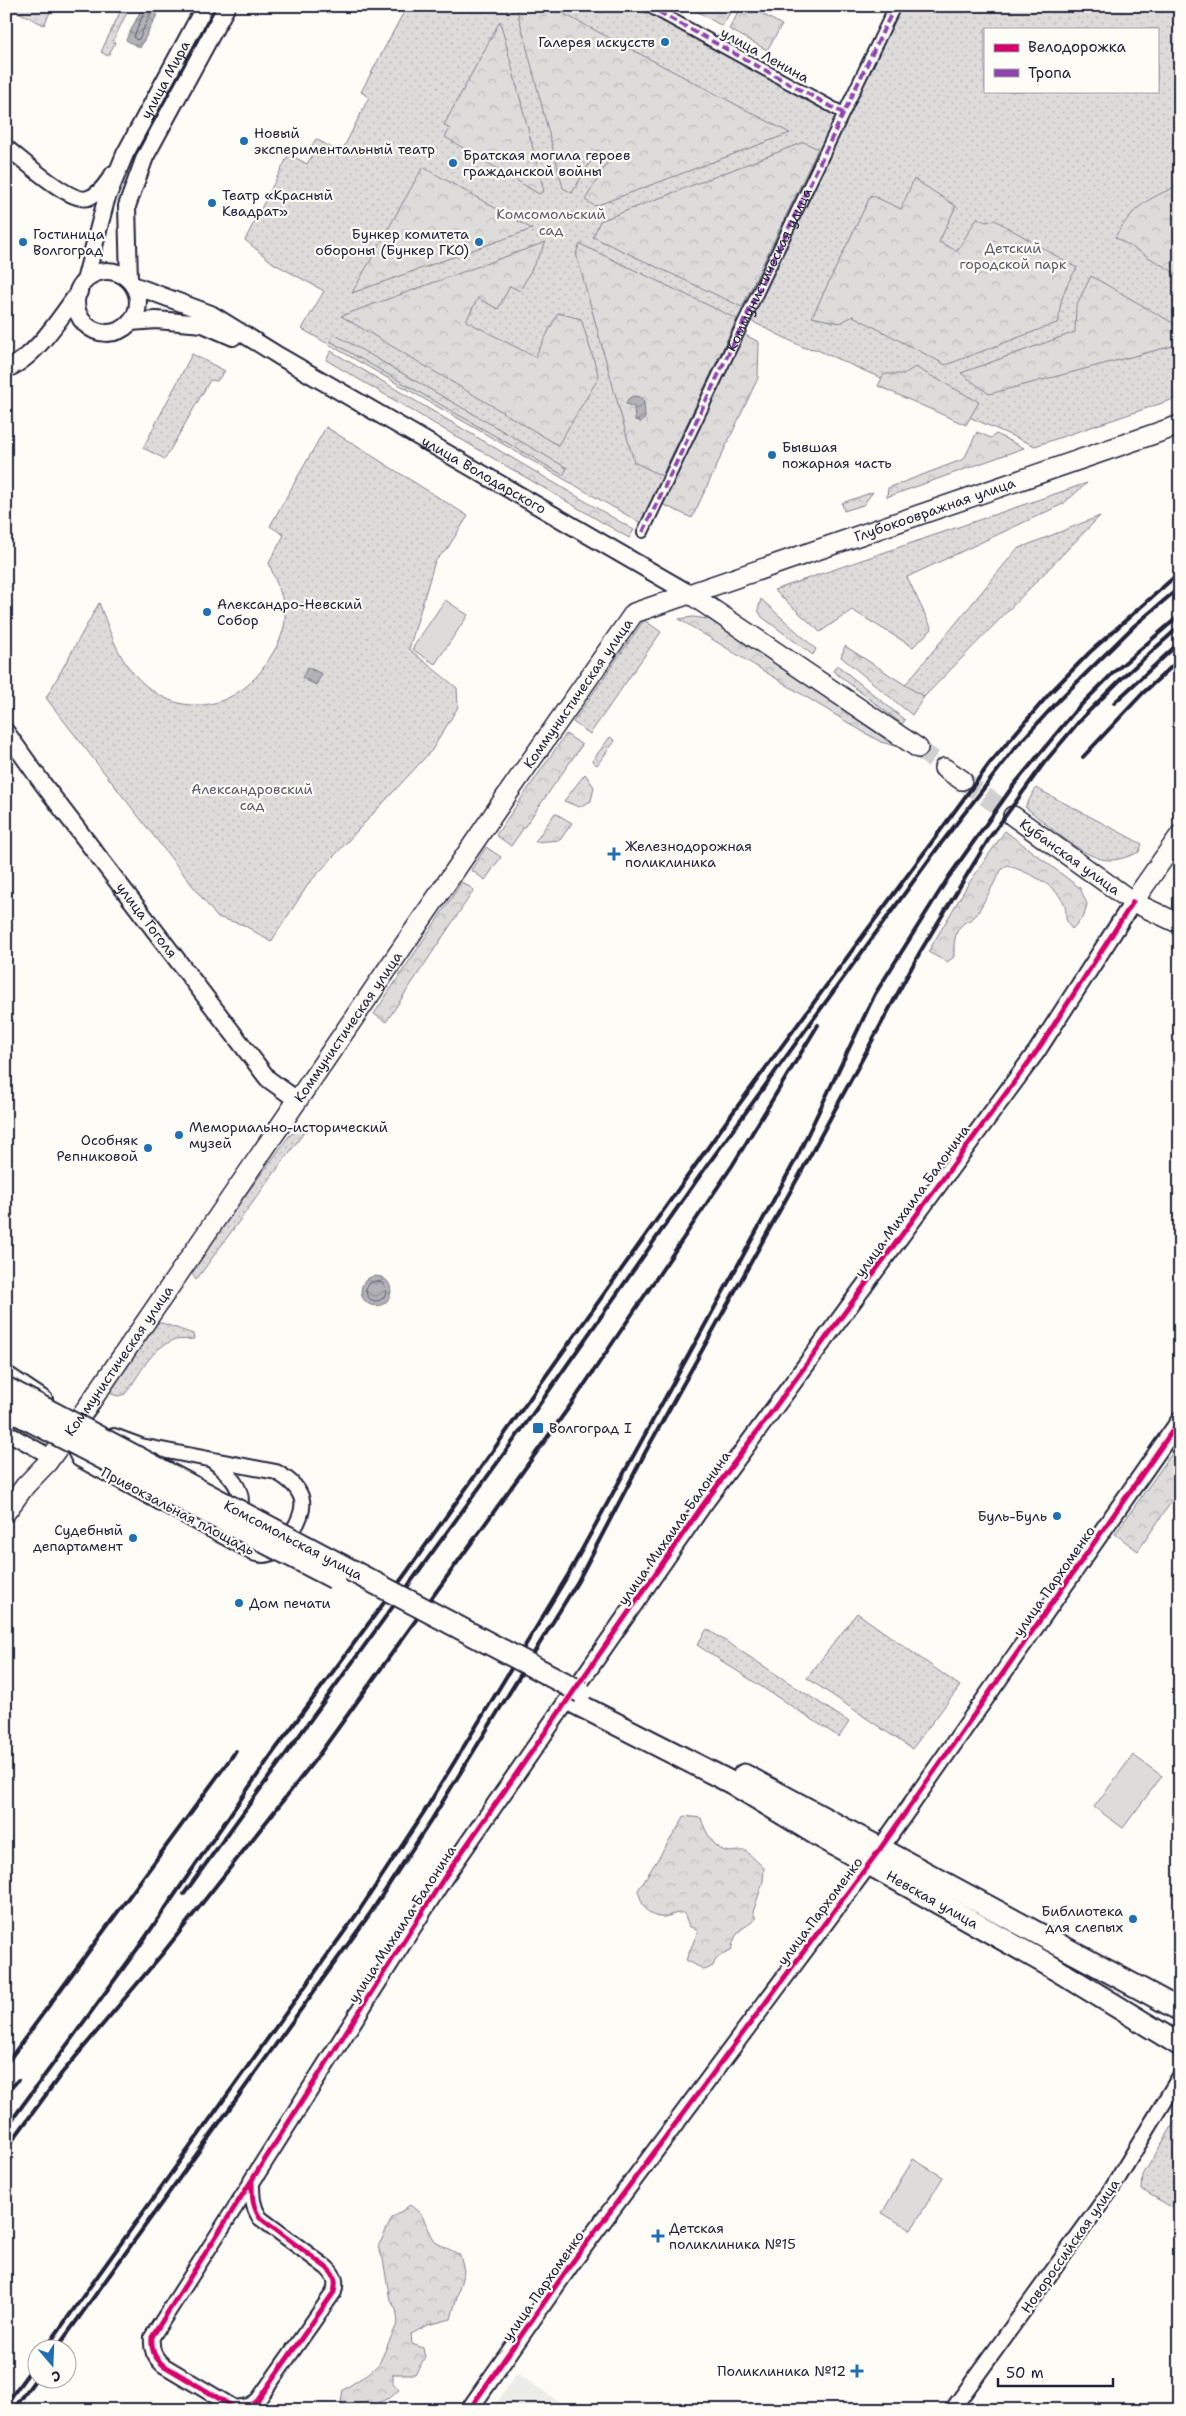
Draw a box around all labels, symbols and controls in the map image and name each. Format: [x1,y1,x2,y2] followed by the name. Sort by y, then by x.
[718,23,813,87] street label: улица Ленина
[984,28,1158,92] legend
[538,33,655,51] place label: Галерея искусств
[659,36,671,48] marker: Галерея искусств
[137,37,194,122] street label: улица Мира
[1028,37,1127,57] text: Велодорожка
[1028,63,1072,83] text: Тропа
[254,124,435,158] place label: Новый экспериментальный театр
[238,135,250,147] marker: Новый экспериментальный театр
[463,146,630,180] place label: Братская могила героев гражданской войны
[447,157,459,169] marker: Братская могила героев гражданской войны
[722,185,816,354] street label: Коммунистическая улица
[222,186,333,220] place label: Театр «Красный Квадрат»
[206,197,218,209] marker: Театр «Красный Квадрат»
[496,205,606,239] park label: Комсомольский сад
[33,225,105,259] place label: Гостиница Волгоград
[315,225,469,259] place label: Бункер комитета обороны (Бункер ГКО)
[17,236,29,248] marker: Гостиница Волгоград
[473,236,485,248] marker: Бункер комитета обороны (Бункер ГКО)
[960,239,1067,273] park label: Детский городской парк
[418,432,550,518] street label: улица Володарского
[782,438,892,472] place label: Бывшая пожарная часть
[766,449,778,461] marker: Бывшая пожарная часть
[852,473,1018,545] street label: Глубокоовражная улица
[217,595,362,629] place label: Александро-Невский Собор
[201,606,213,618] marker: Александро-Невский Собор
[519,615,637,772] street label: Коммунистическая улица
[191,780,313,814] park label: Александровский сад
[1016,815,1124,899] street label: Кубанская улица
[625,837,752,871] place label: Железнодорожная поликлиника
[607,847,621,861] marker: Железнодорожная поликлиника
[112,879,181,962] street label: улица Гоголя
[290,948,406,1106] street label: Коммунистическая улица
[189,1118,388,1152] place label: Мемориально-исторический музей
[851,1121,974,1281] street label: улица Михаила Балонина
[173,1129,185,1141] marker: Мемориально-исторический музей
[57,1131,139,1165] place label: Особняк Репниковой
[142,1142,154,1154] marker: Особняк Репниковой
[60,1282,177,1439] street label: Коммунистическая улица
[549,1419,632,1437] place label: Волгоград I
[531,1421,545,1435] marker: Волгоград I
[614,1447,734,1609] street label: улица Михаила Балонина
[98,1463,258,1559] street label: Привокзальная площадь
[221,1496,366,1584] street label: Комсомольская улица
[977,1507,1047,1525] place label: Буль-Буль
[1051,1510,1063,1522] marker: Буль-Буль
[33,1521,124,1555] place label: Судебный департамент
[1009,1522,1099,1640] street label: улица Пархоменко
[127,1532,139,1544] marker: Судебный департамент
[249,1594,331,1612] place label: Дом печати
[233,1597,245,1609] marker: Дом печати
[344,1842,460,2006] street label: улица Михаила Балонина
[773,1853,867,1969] street label: улица Пархоменко
[883,1866,982,1933] street label: Невская улица
[1041,1902,1123,1936] place label: Библиотека для слепых
[1127,1913,1139,1925] marker: Библиотека для слепых
[1017,2175,1123,2317] street label: Новороссийская улица
[669,2219,796,2253] place label: Детская поликлиника №15
[498,2227,588,2345] street label: улица Пархоменко
[651,2229,665,2243] marker: Детская поликлиника №15
[28,2338,78,2388] north arrow
[998,2356,1114,2388] scale bar
[717,2362,846,2380] place label: Поликлиника №12
[1006,2363,1044,2383] text: 50 m
[850,2364,864,2378] marker: Поликлиника №12
[49,2366,63,2386] text: С

